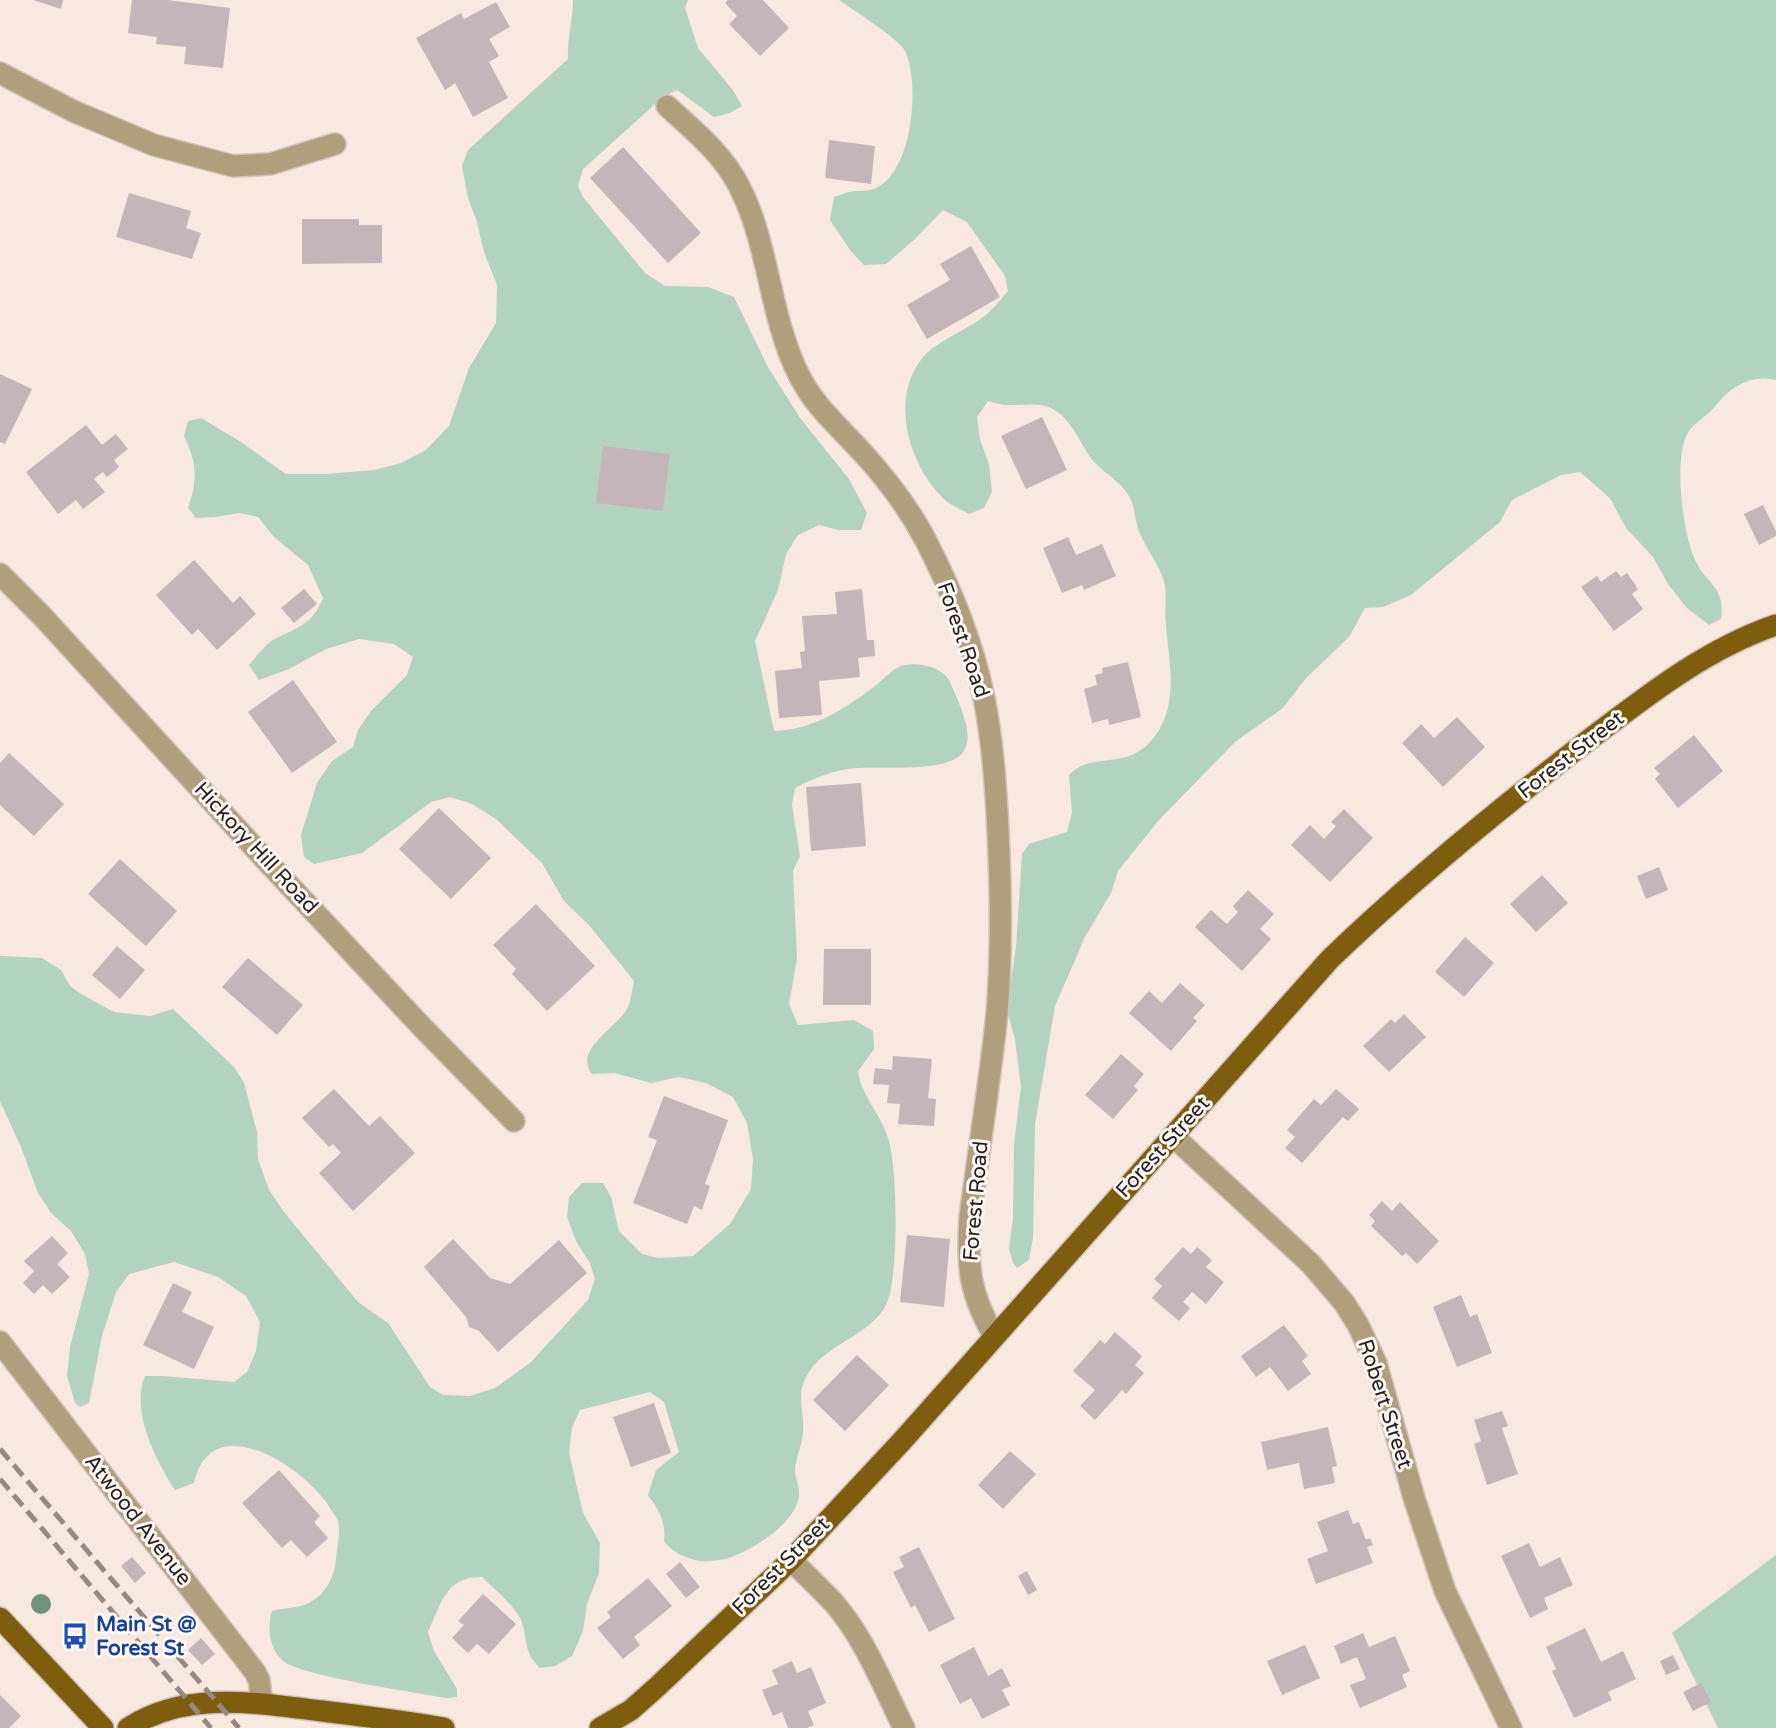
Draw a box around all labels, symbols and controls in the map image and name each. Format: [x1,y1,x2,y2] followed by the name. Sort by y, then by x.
[932,579,994,701] street label: Forest Road
[1513,706,1629,804] street label: Forest Street
[189,777,323,919] street label: Hickory Hill Road
[1111,1091,1215,1203] street label: Forest Street
[958,1140,994,1262] street label: Forest Road
[1352,1336,1418,1472] street label: Robert Street
[79,1450,197,1590] street label: Atwood Avenue
[727,1512,835,1620] street label: Forest Street
[96,1612,197,1661] place label: Main St @ Forest St
[60,1621,90,1651] bus stop icon: Main St @ Forest St

